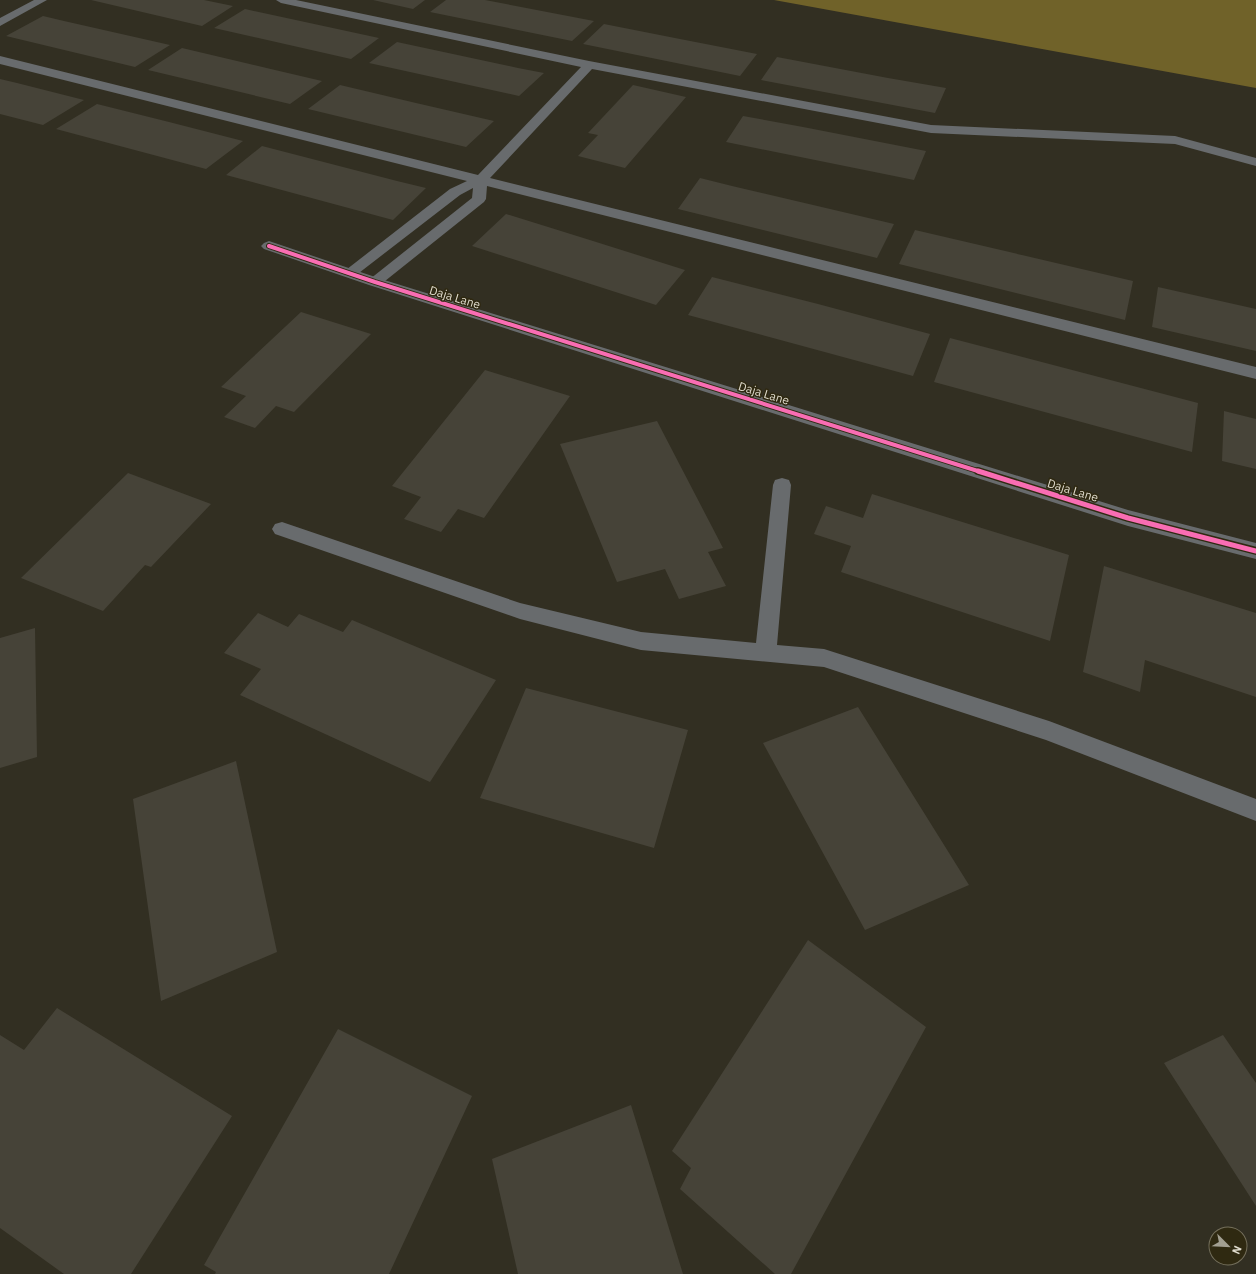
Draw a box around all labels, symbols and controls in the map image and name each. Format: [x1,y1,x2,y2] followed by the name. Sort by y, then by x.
[428,282,483,312] street label: Daja Lane
[737,378,792,408] street label: Daja Lane
[1046,475,1101,505] street label: Daja Lane
[1208,1226,1248,1266] north arrow
[1229,1244,1245,1257] text: N

